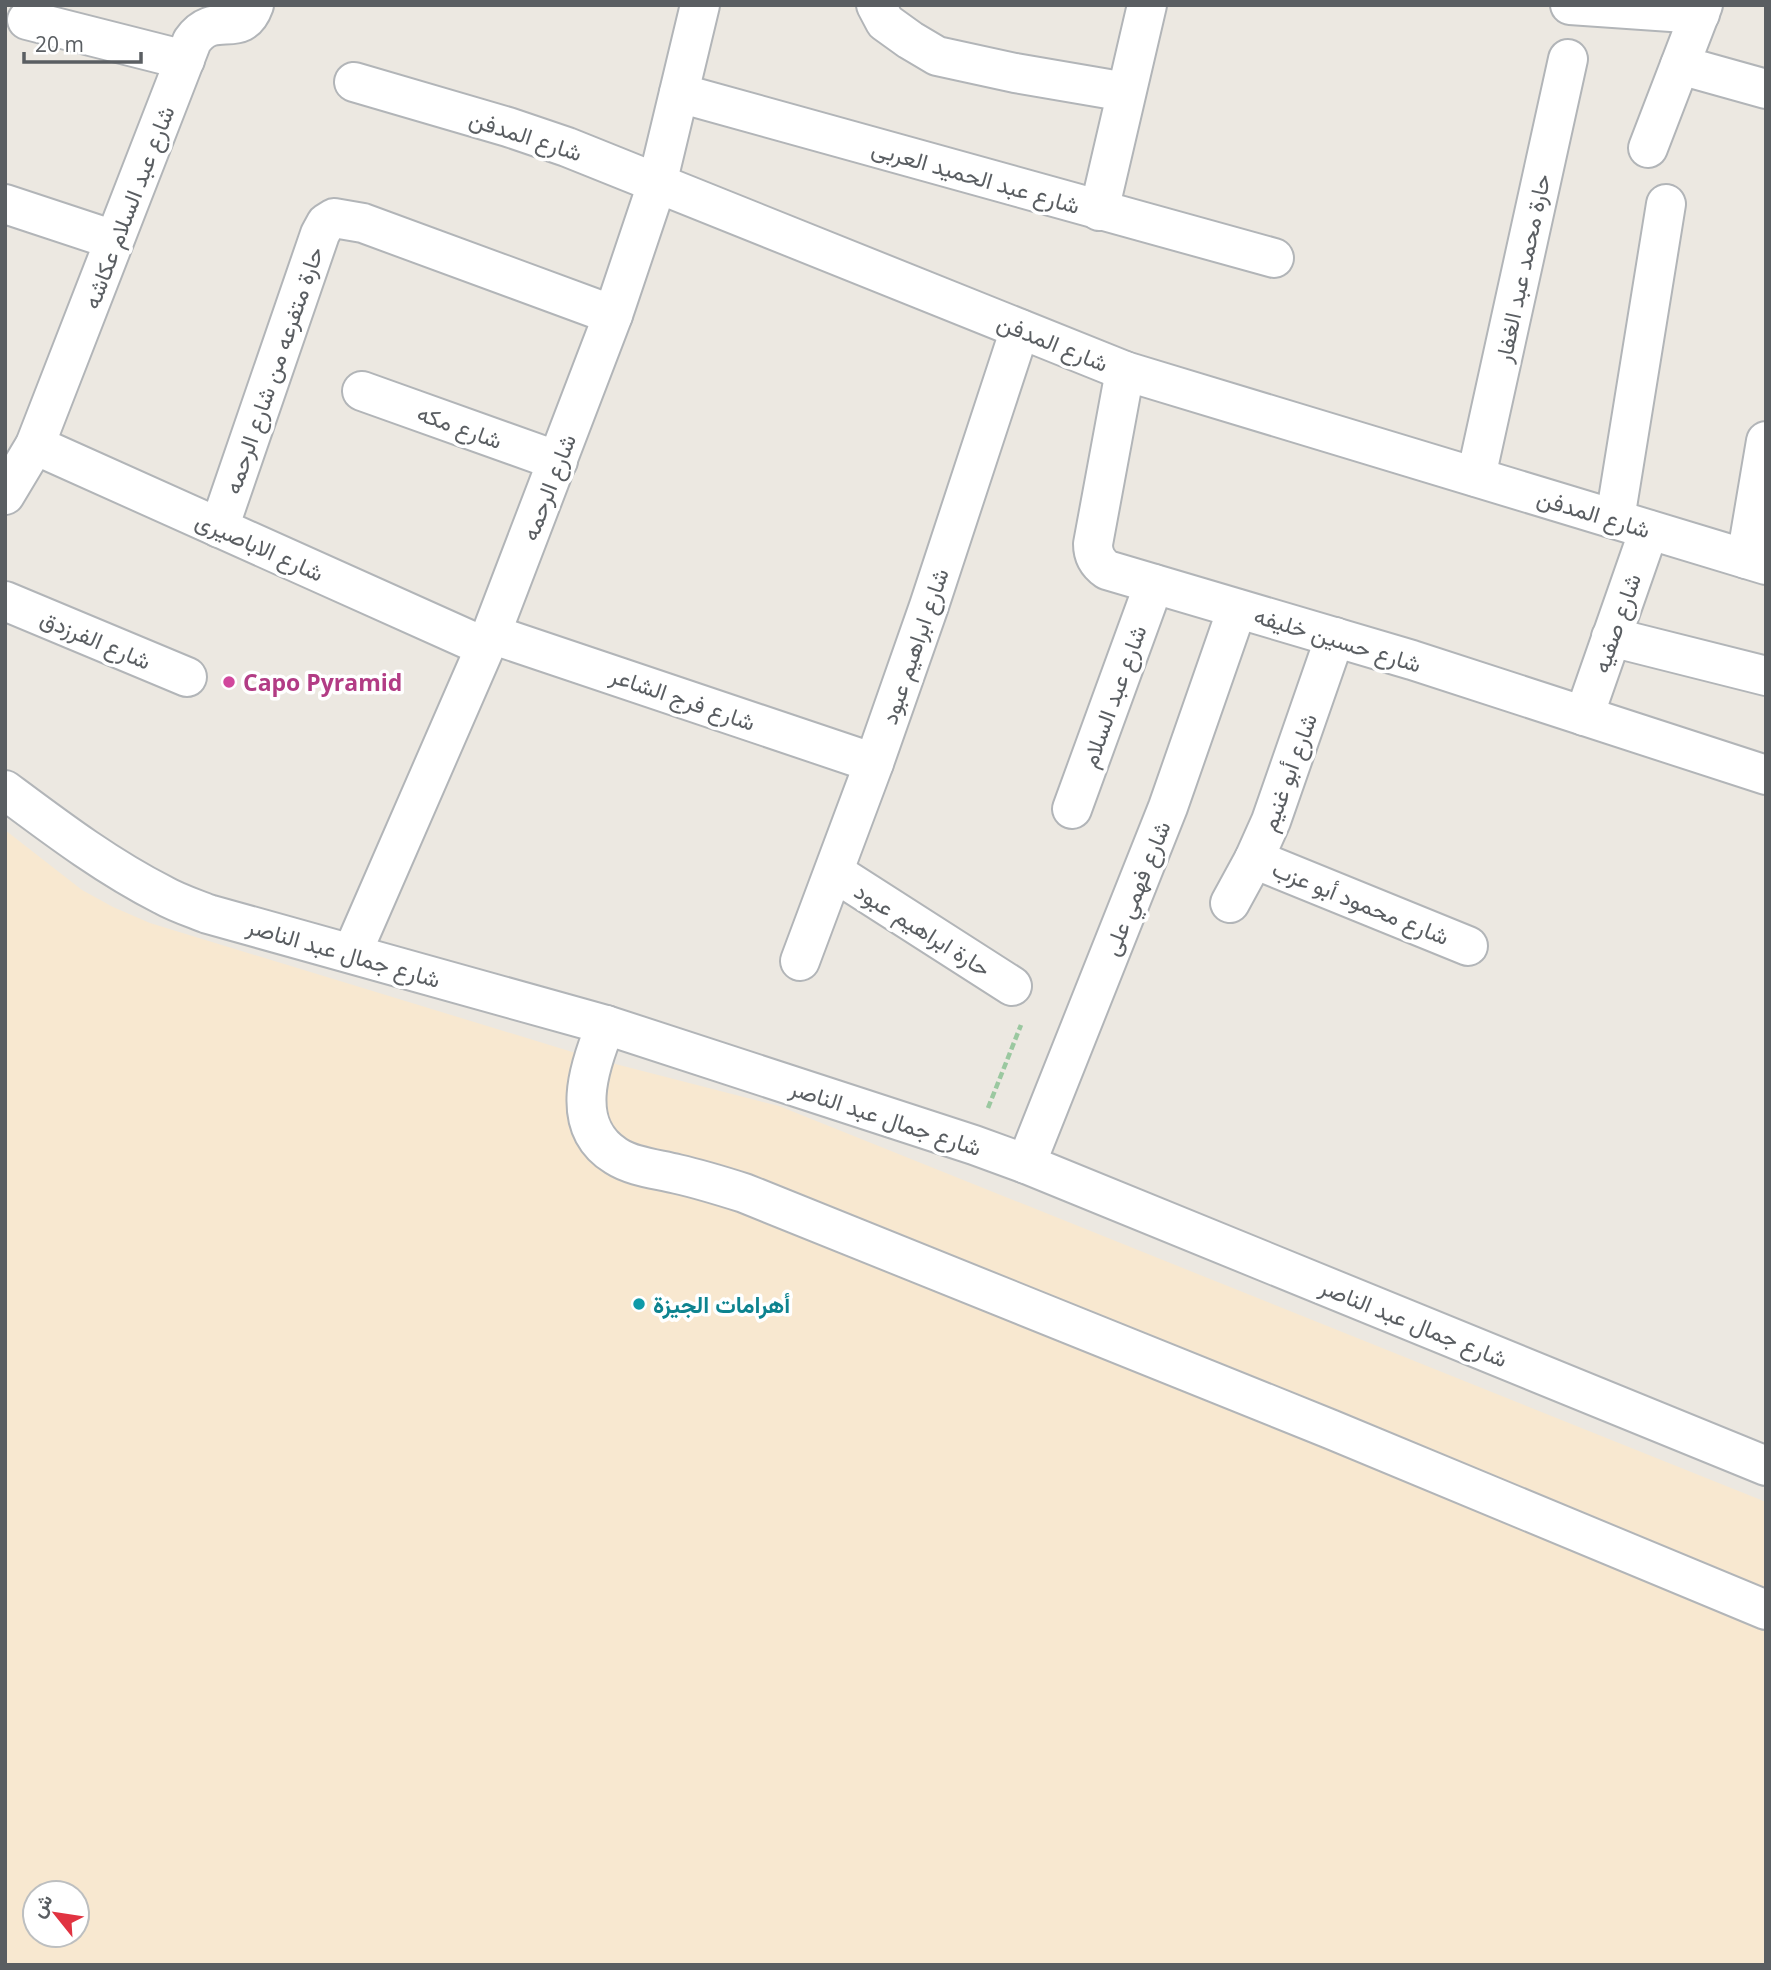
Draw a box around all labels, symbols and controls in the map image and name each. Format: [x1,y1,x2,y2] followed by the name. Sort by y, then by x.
[24,21,142,65] scale bar
[35,30,84,58] text: 20 m
[75,101,182,314] street label: شارع عبد السلام عكاشه
[465,102,586,169] street label: شارع المدفن
[868,131,1084,222] street label: شارع عبد الحميد العربى
[1486,171,1558,366] street label: حارة محمد عبد الغفار
[216,242,331,498] street label: حارة متفرعه من شارع الرحمه
[993,305,1113,380] street label: شارع المدفن
[413,396,507,457] street label: شارع مكه
[513,429,584,545] street label: شارع الرحمه
[1533,481,1654,546] street label: شارع المدفن
[191,504,329,589] street label: شارع الاباصيرى
[872,564,957,729] street label: شارع ابراهيم عبود
[1584,569,1649,677] street label: شارع صفيه
[1250,598,1425,681] street label: شارع حسين خليفه
[35,601,156,678] street label: شارع الفرزدق
[1072,620,1155,772] street label: شارع عبد السلام
[605,658,760,739] street label: شارع فرج الشاعر
[243,666,402,698] place label: Capo Pyramid
[221,674,237,690] marker: Capo Pyramid
[1252,709,1325,836] street label: شارع أبو غنيم
[1094,816,1181,962] street label: شارع فهمي على
[1267,852,1454,953] street label: شارع محمود أبو عزب
[849,874,997,984] street label: حارة ابراهيم عبود
[242,909,444,996] street label: شارع جمال عبد الناصر
[785,1071,986,1164] street label: شارع جمال عبد الناصر
[1314,1269,1513,1375] street label: شارع جمال عبد الناصر
[653,1288,790,1320] place label: أهرامات الجيزة
[631,1296,647,1312] marker: أهرامات الجيزة
[21,1879,91,1949] north arrow
[24,1889,58,1922] text: ش

